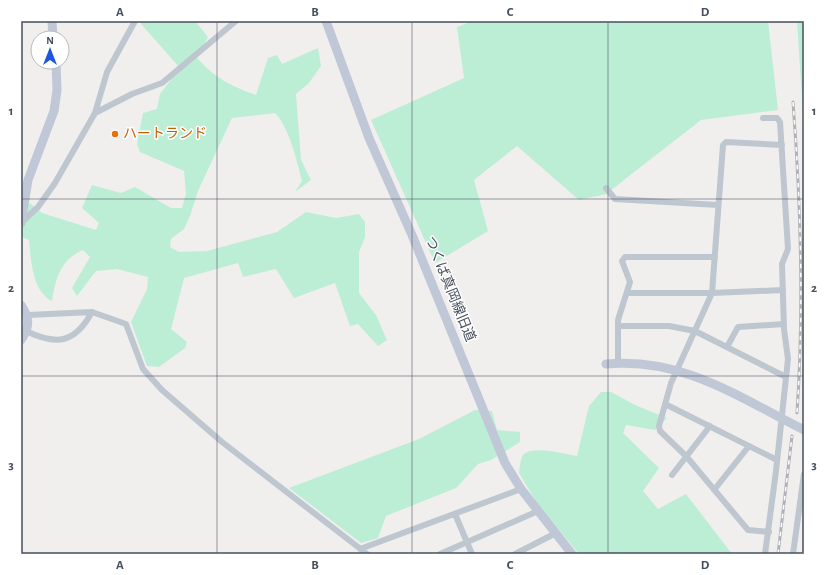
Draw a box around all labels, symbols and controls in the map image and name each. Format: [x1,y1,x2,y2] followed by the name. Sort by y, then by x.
[116,6,124,19] text: A
[311,6,319,19] text: B
[507,6,514,19] text: C
[701,6,710,19] text: D
[30,30,70,70] north arrow
[46,35,54,46] text: N
[9,105,13,118] text: 1
[812,105,816,118] text: 1
[123,127,207,141] place label: ハートランド
[110,129,120,139] marker: ハートランド
[423,234,478,344] street label: つくば真岡線旧道
[8,282,14,295] text: 2
[811,282,817,295] text: 2
[8,459,14,472] text: 3
[811,459,817,472] text: 3
[116,559,124,572] text: A
[311,559,319,572] text: B
[507,559,514,572] text: C
[701,559,710,572] text: D

